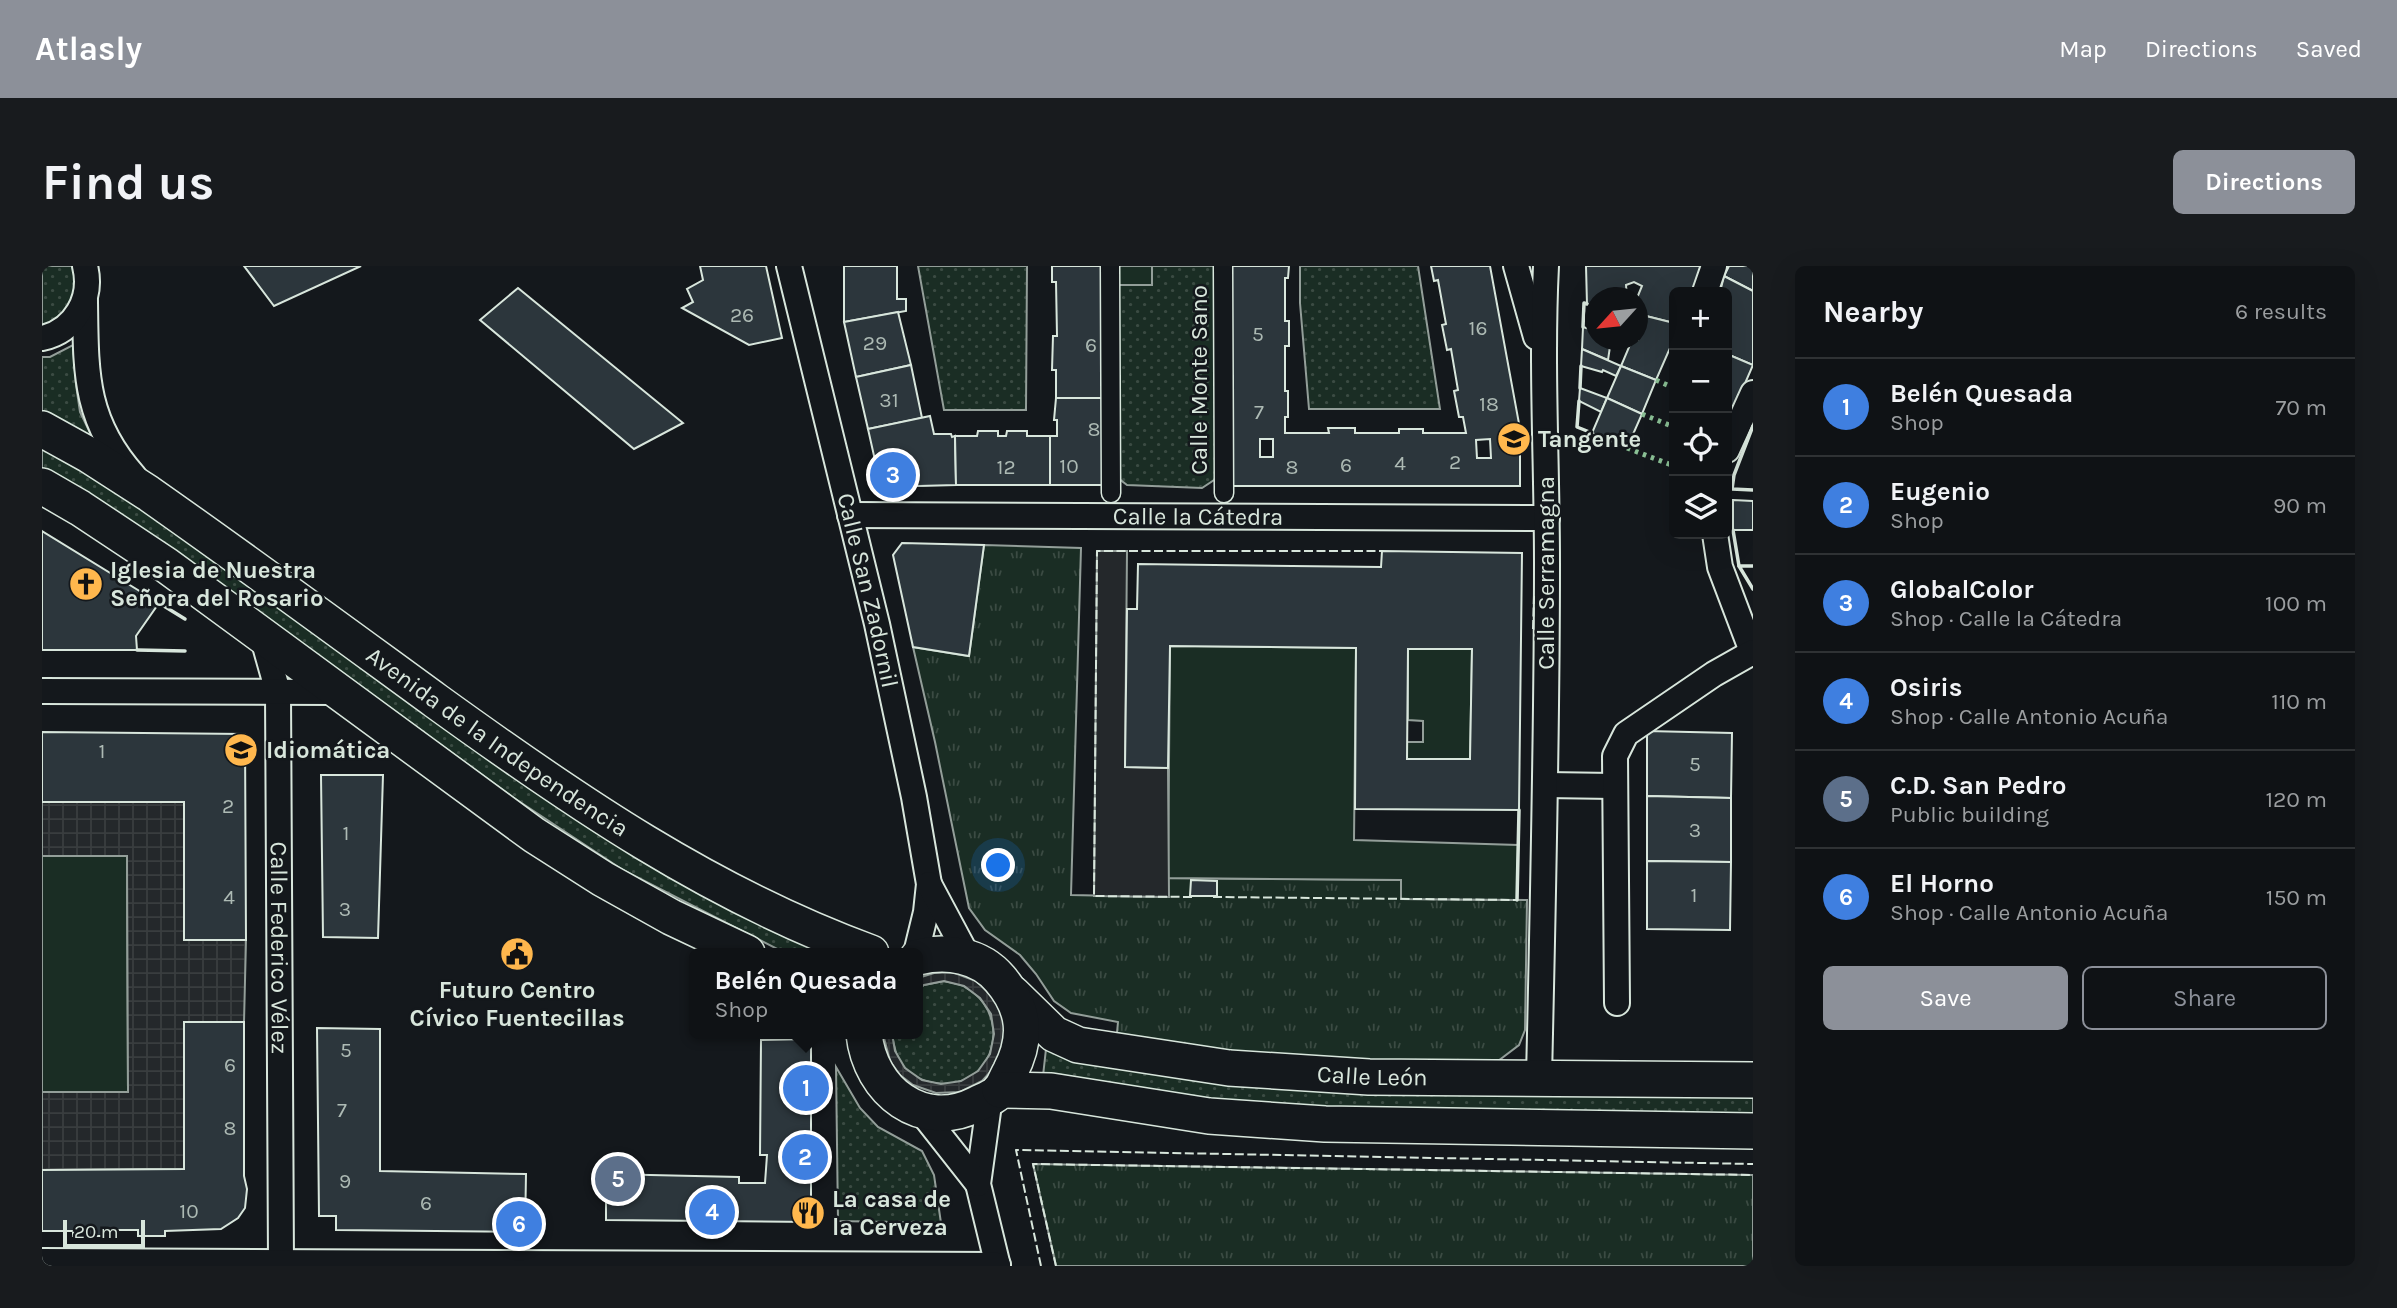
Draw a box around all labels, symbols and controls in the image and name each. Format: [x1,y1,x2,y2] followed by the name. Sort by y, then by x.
[35,30,142,68] text: Atlasly
[2059,35,2107,63] text: Map
[2145,35,2258,63] text: Directions
[2296,35,2362,63] text: Saved
[2173,150,2355,214] button: Directions
[42,154,214,211] text: Find us
[1185,285,1213,475] street label: Calle Monte Sano
[1585,287,1648,350] north arrow
[1669,287,1732,539] map controls
[1669,287,1732,350] button: +
[1823,294,1923,330] text: Nearby
[2235,298,2327,325] text: 6 results
[730,303,754,327] house number: 26
[1469,316,1487,340] house number: 16
[1252,322,1264,346] house number: 5
[863,331,887,355] house number: 29
[1085,333,1097,357] house number: 6
[1669,350,1732,413] button: −
[1890,378,2073,409] text: Belén Quesada
[879,388,899,412] house number: 31
[1479,392,1499,416] house number: 18
[1842,394,1850,421] text: 1
[2276,394,2327,421] text: 70 m
[1254,400,1264,424] house number: 7
[1890,409,1944,436] text: Shop
[1669,413,1732,476] button: locate
[1088,417,1100,441] house number: 8
[1495,420,1533,458] school or university icon: Tangente
[1538,425,1641,453] place label: Tangente
[870,449,916,501] pin: 3
[1449,450,1461,474] house number: 2
[1394,451,1406,475] house number: 4
[1340,453,1352,477] house number: 6
[1059,454,1079,478] house number: 10
[996,455,1016,479] house number: 12
[1286,455,1298,479] house number: 8
[1532,476,1560,670] street label: Calle Serramagna
[1669,476,1732,539] button: layers
[1890,476,1990,507] text: Eugenio
[831,490,904,690] street label: Calle San Zadornil
[1839,492,1853,519] text: 2
[2273,492,2327,519] text: 90 m
[1113,502,1283,531] street label: Calle la Cátedra
[1890,507,1944,534] text: Shop
[110,556,324,612] place label: Iglesia de Nuestra Señora del Rosario
[67,565,105,603] church icon: Iglesia de Nuestra Señora del Rosario
[1890,574,2033,605] text: GlobalColor
[1839,590,1853,617] text: 3
[2265,590,2327,617] text: 100 m
[1890,605,2122,632] text: Shop · Calle la Cátedra
[361,641,634,843] street label: Avenida de la Independencia
[1890,672,1962,703] text: Osiris
[1839,688,1853,715] text: 4
[2271,688,2327,715] text: 110 m
[1890,703,2168,730] text: Shop · Calle Antonio Acuña
[222,731,260,769] school or university icon: Idiomática
[266,736,390,764] place label: Idiomática
[99,739,105,763] house number: 1
[1689,752,1701,776] house number: 5
[1890,770,2066,801] text: C.D. San Pedro
[1839,786,1853,813] text: 5
[2265,786,2327,813] text: 120 m
[222,794,234,818] house number: 2
[1890,801,2049,828] text: Public building
[1689,818,1701,842] house number: 3
[343,821,349,845] house number: 1
[265,841,294,1054] street label: Calle Federico Vélez
[981,848,1015,882] your location
[1890,868,1994,899] text: El Horno
[1691,883,1697,907] house number: 1
[1839,884,1853,911] text: 6
[2266,884,2327,911] text: 150 m
[223,885,235,909] house number: 4
[339,897,351,921] house number: 3
[1890,899,2168,926] text: Shop · Calle Antonio Acuña
[498,935,536,973] public building icon: Futuro Centro Cívico Fuentecillas
[689,948,923,1039] popup
[714,965,898,996] text: Belén Quesada
[1823,966,2068,1030] button: Save
[2082,966,2327,1030] button: Share
[409,976,625,1032] place label: Futuro Centro Cívico Fuentecillas
[714,996,768,1023] text: Shop
[340,1038,352,1062] house number: 5
[224,1053,236,1077] house number: 6
[1316,1060,1428,1091] street label: Calle León
[783,1062,829,1114] pin: 1
[337,1098,347,1122] house number: 7
[224,1116,236,1140] house number: 8
[782,1131,828,1183] pin: 2
[595,1153,641,1205] pin: 5
[339,1169,351,1193] house number: 9
[832,1185,951,1241] place label: La casa de la Cerveza
[689,1186,735,1238] pin: 4
[420,1191,432,1215] house number: 6
[789,1194,827,1232] restaurant icon: La casa de la Cerveza
[496,1198,542,1250] pin: 6
[179,1199,199,1223] house number: 10
[63,1217,145,1249] scale bar
[74,1221,119,1243] text: 20 m

